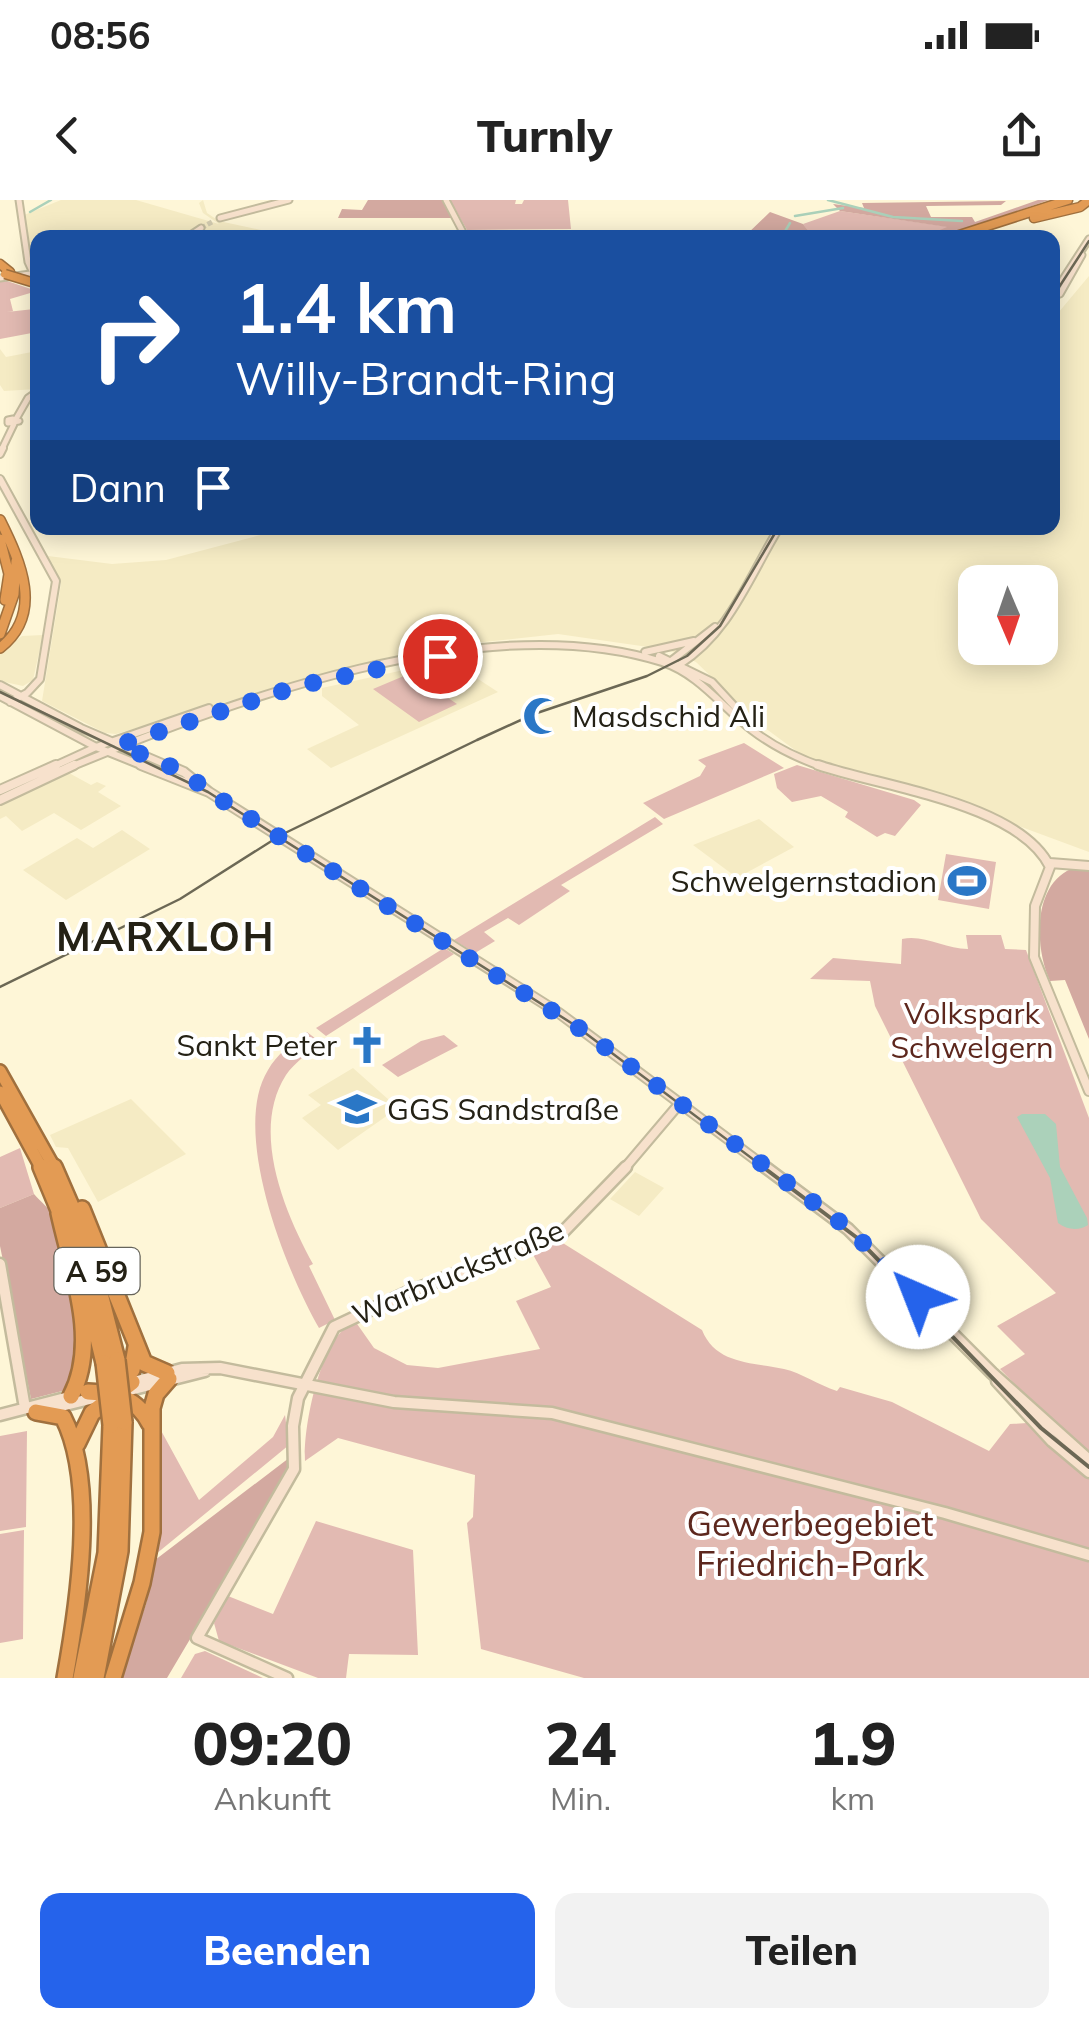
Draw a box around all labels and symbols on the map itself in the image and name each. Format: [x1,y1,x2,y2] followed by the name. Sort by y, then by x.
[958,565,1058,665] north arrow
[398,614,483,699] pin
[521,695,563,737] mosque icon: Masdschid Ali
[572,697,765,735] place label: Masdschid Ali
[946,860,988,902] sports icon: Schwelgernstadion
[671,862,937,900] place label: Schwelgernstadion
[56,911,276,961] district label: MARXLOH
[890,994,1054,1066] park label: Volkspark Schwelgern
[346,1024,388,1066] church icon: Sankt Peter
[177,1026,337,1064] place label: Sankt Peter
[336,1088,378,1130] school or university icon: GGS Sandstraße
[387,1090,619,1128] place label: GGS Sandstraße
[347,1210,569,1334] street label: Warbruckstraße
[866,1245,970,1349] position arrow
[54,1248,140,1294] road number: A 59
[686,1501,934,1585] park label: Gewerbegebiet Friedrich-Park

